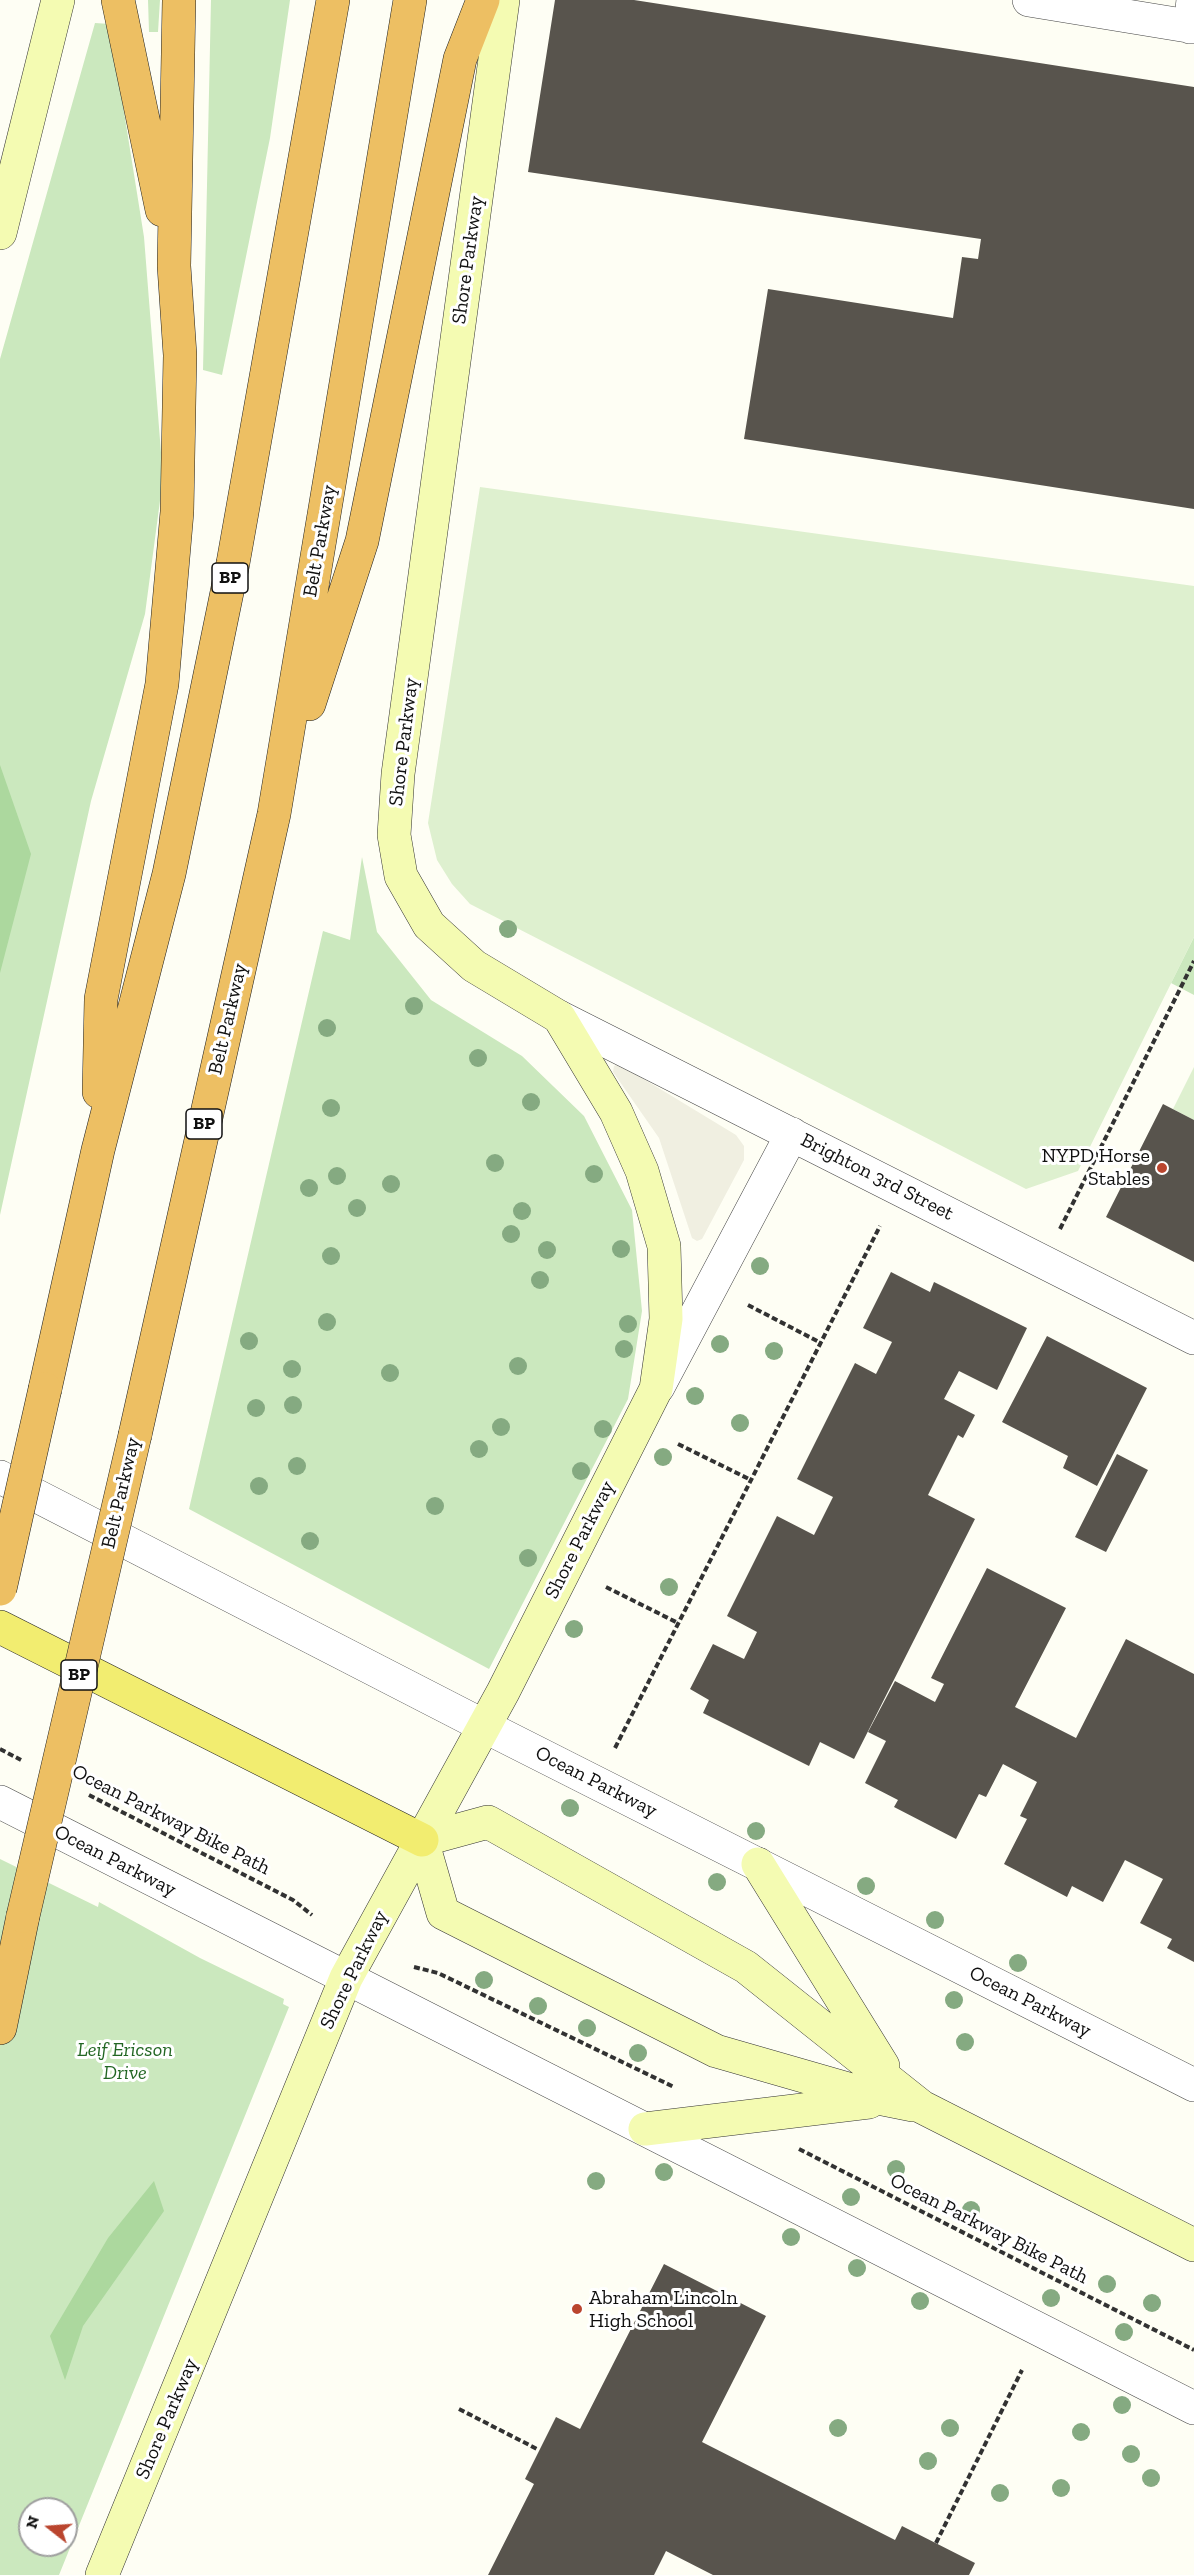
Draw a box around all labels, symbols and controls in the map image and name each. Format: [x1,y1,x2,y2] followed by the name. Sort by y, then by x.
[447,194,489,326] street label: Shore Parkway
[298,483,342,599] street label: Belt Parkway
[212,563,248,593] road number: BP
[384,677,424,807] street label: Shore Parkway
[204,961,252,1077] street label: Belt Parkway
[186,1109,222,1139] road number: BP
[797,1128,957,1226] street label: Brighton 3rd Street
[1042,1144,1150,1191] place label: NYPD Horse Stables
[1155,1161,1169,1175] marker: NYPD Horse Stables
[97,1435,145,1551] street label: Belt Parkway
[540,1477,620,1603] street label: Shore Parkway
[61,1660,97,1690] road number: BP
[531,1741,661,1823] street label: Ocean Parkway
[68,1760,274,1880] street label: Ocean Parkway Bike Path
[50,1820,180,1902] street label: Ocean Parkway
[315,1907,393,2033] street label: Shore Parkway
[965,1961,1095,2043] street label: Ocean Parkway
[77,2038,173,2085] park label: Leif Ericson Drive
[886,2169,1092,2289] street label: Ocean Parkway Bike Path
[589,2286,738,2333] place label: Abraham Lincoln High School
[570,2302,584,2316] marker: Abraham Lincoln High School
[131,2355,203,2483] street label: Shore Parkway
[18,2497,78,2557] north arrow
[21,2514,43,2531] text: N

